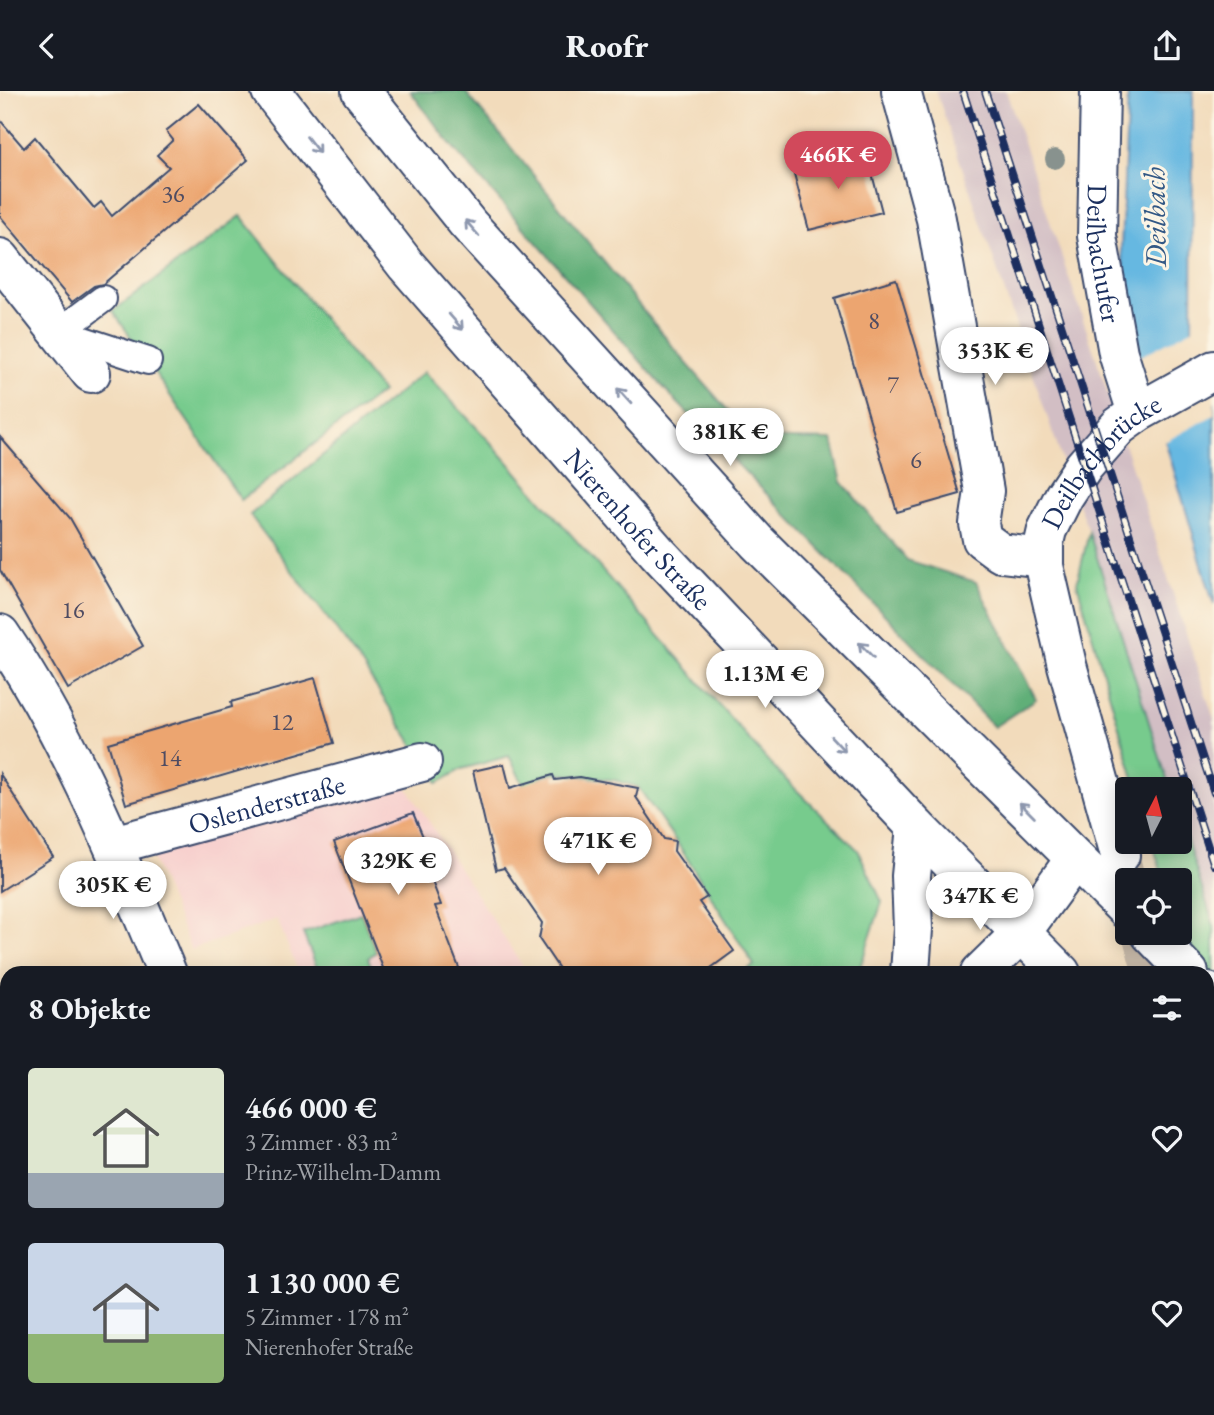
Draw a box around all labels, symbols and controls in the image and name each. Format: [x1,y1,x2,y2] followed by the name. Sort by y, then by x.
[566,25,648,67] text: Roofr
[28,27,66,65] icon: back
[1148,27,1186,65] icon: share
[781,132,895,191] pin: 466K €
[305,135,320,154] one-way arrow
[800,139,876,169] text: 466K €
[1134,166,1175,269] water label: Deilbach
[161,178,185,209] house number: 36
[1078,184,1130,326] street label: Deilbachufer
[464,219,480,237] one-way arrow
[868,305,880,336] house number: 8
[447,312,463,330] one-way arrow
[938,327,1052,387] pin: 353K €
[957,335,1033,365] text: 353K €
[887,369,899,400] house number: 7
[1032,385,1167,535] street label: Deilbachbrücke
[616,388,633,405] one-way arrow
[673,409,787,468] pin: 381K €
[692,416,768,446] text: 381K €
[557,441,720,617] street label: Nierenhofer Straße
[910,444,922,475] house number: 6
[61,594,85,625] house number: 16
[857,641,874,658] one-way arrow
[700,651,830,710] pin: 1.13M €
[722,658,808,688] text: 1.13M €
[270,706,294,737] house number: 12
[829,735,846,752] one-way arrow
[158,742,182,773] house number: 14
[184,765,349,842] street label: Oslenderstraße
[1115,777,1192,854] north arrow
[1115,777,1192,945] map controls
[1019,801,1036,818] one-way arrow
[541,817,655,877] pin: 471K €
[560,825,636,855] text: 471K €
[341,837,455,897] pin: 329K €
[360,845,436,875] text: 329K €
[56,861,170,921] pin: 305K €
[1115,868,1192,945] button: locate
[75,869,151,899] text: 305K €
[923,873,1037,932] pin: 347K €
[942,880,1018,910] text: 347K €
[28,989,151,1028] text: 8 Objekte
[1148,989,1186,1027] icon: filters
[245,1088,377,1127] text: 466 000 €
[84,1096,168,1180] icon: home
[1148,1119,1186,1157] icon: heart
[245,1127,398,1157] text: 3 Zimmer · 83 m²
[245,1157,441,1187] text: Prinz-Wilhelm-Damm
[245,1263,400,1302] text: 1 130 000 €
[84,1271,168,1355] icon: home
[1148,1294,1186,1332] icon: heart
[245,1302,409,1332] text: 5 Zimmer · 178 m²
[245,1332,413,1362] text: Nierenhofer Straße

